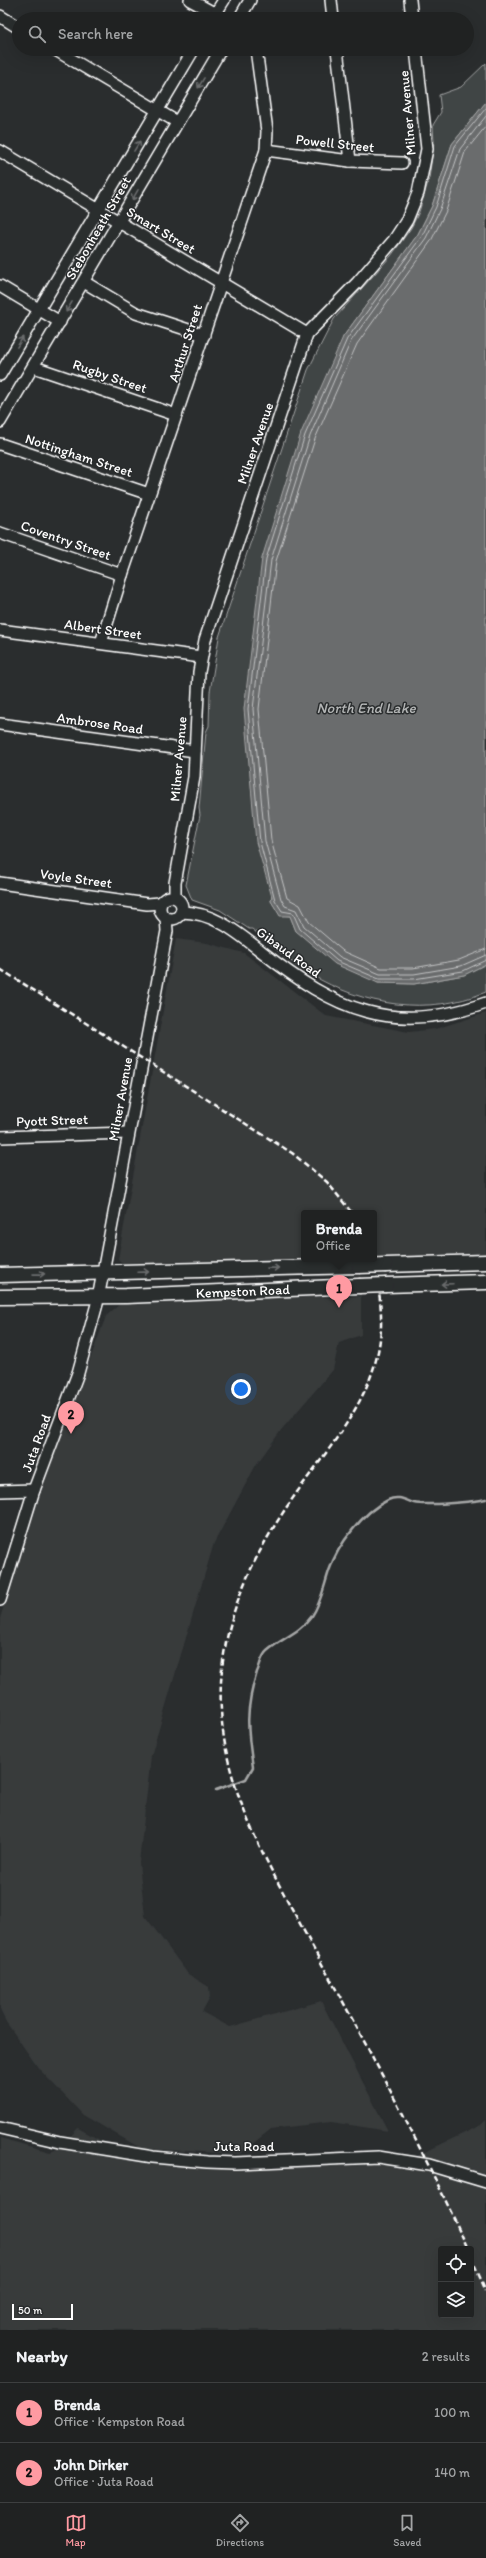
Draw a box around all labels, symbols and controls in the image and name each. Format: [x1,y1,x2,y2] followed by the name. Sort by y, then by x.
[12,12,474,56] search box
[26,23,48,45] icon: search
[58,25,133,43] text: Search here
[395,69,420,156] street label: Milner Avenue
[196,77,204,89] one-way arrow
[295,131,375,156] street label: Powell Street
[133,141,141,152] one-way arrow
[62,174,135,283] street label: Stebonheath Street
[131,189,139,201] one-way arrow
[123,203,198,258] street label: Smart Street
[65,301,73,313] one-way arrow
[165,302,206,384] street label: Arthur Street
[17,336,25,348] one-way arrow
[70,356,149,397] street label: Rugby Street
[234,400,277,486] street label: Milner Avenue
[23,430,135,481] street label: Nottingham Street
[18,517,113,564] street label: Coventry Street
[63,616,143,643] street label: Albert Street
[316,699,416,717] water label: North End Lake
[56,709,145,738] street label: Ambrose Road
[166,716,191,802] street label: Milner Avenue
[39,865,113,892] street label: Voyle Street
[253,923,325,982] street label: Gibaud Road
[105,1055,136,1143] street label: Milner Avenue
[16,1111,88,1130] street label: Pyott Street
[301,1210,377,1262] popup
[316,1220,362,1238] text: Brenda
[316,1238,350,1253] text: Office
[266,1264,279,1272] one-way arrow
[136,1268,149,1276] one-way arrow
[32,1270,45,1278] one-way arrow
[326,1275,352,1308] pin: 1
[441,1280,454,1287] one-way arrow
[196,1281,291,1302] street label: Kempston Road
[231,1379,251,1399] your location
[58,1401,84,1434] pin: 2
[18,1411,55,1474] street label: Juta Road
[214,2138,275,2155] street label: Juta Road
[438,2246,474,2318] map controls
[438,2246,474,2282] button: locate
[438,2282,474,2318] button: layers
[12,2302,73,2321] scale bar
[18,2304,42,2317] text: 50 m
[16,2346,68,2366] text: Nearby
[422,2349,470,2364] text: 2 results
[54,2396,100,2414] text: Brenda
[26,2405,32,2420] text: 1
[434,2405,470,2420] text: 100 m
[54,2414,185,2429] text: Office · Kempston Road
[54,2456,128,2474] text: John Dirker
[26,2465,32,2480] text: 2
[434,2465,470,2480] text: 140 m
[54,2474,154,2489] text: Office · Juta Road
[65,2512,87,2549] tab: Map
[216,2512,264,2549] tab: Directions
[393,2512,421,2549] tab: Saved

